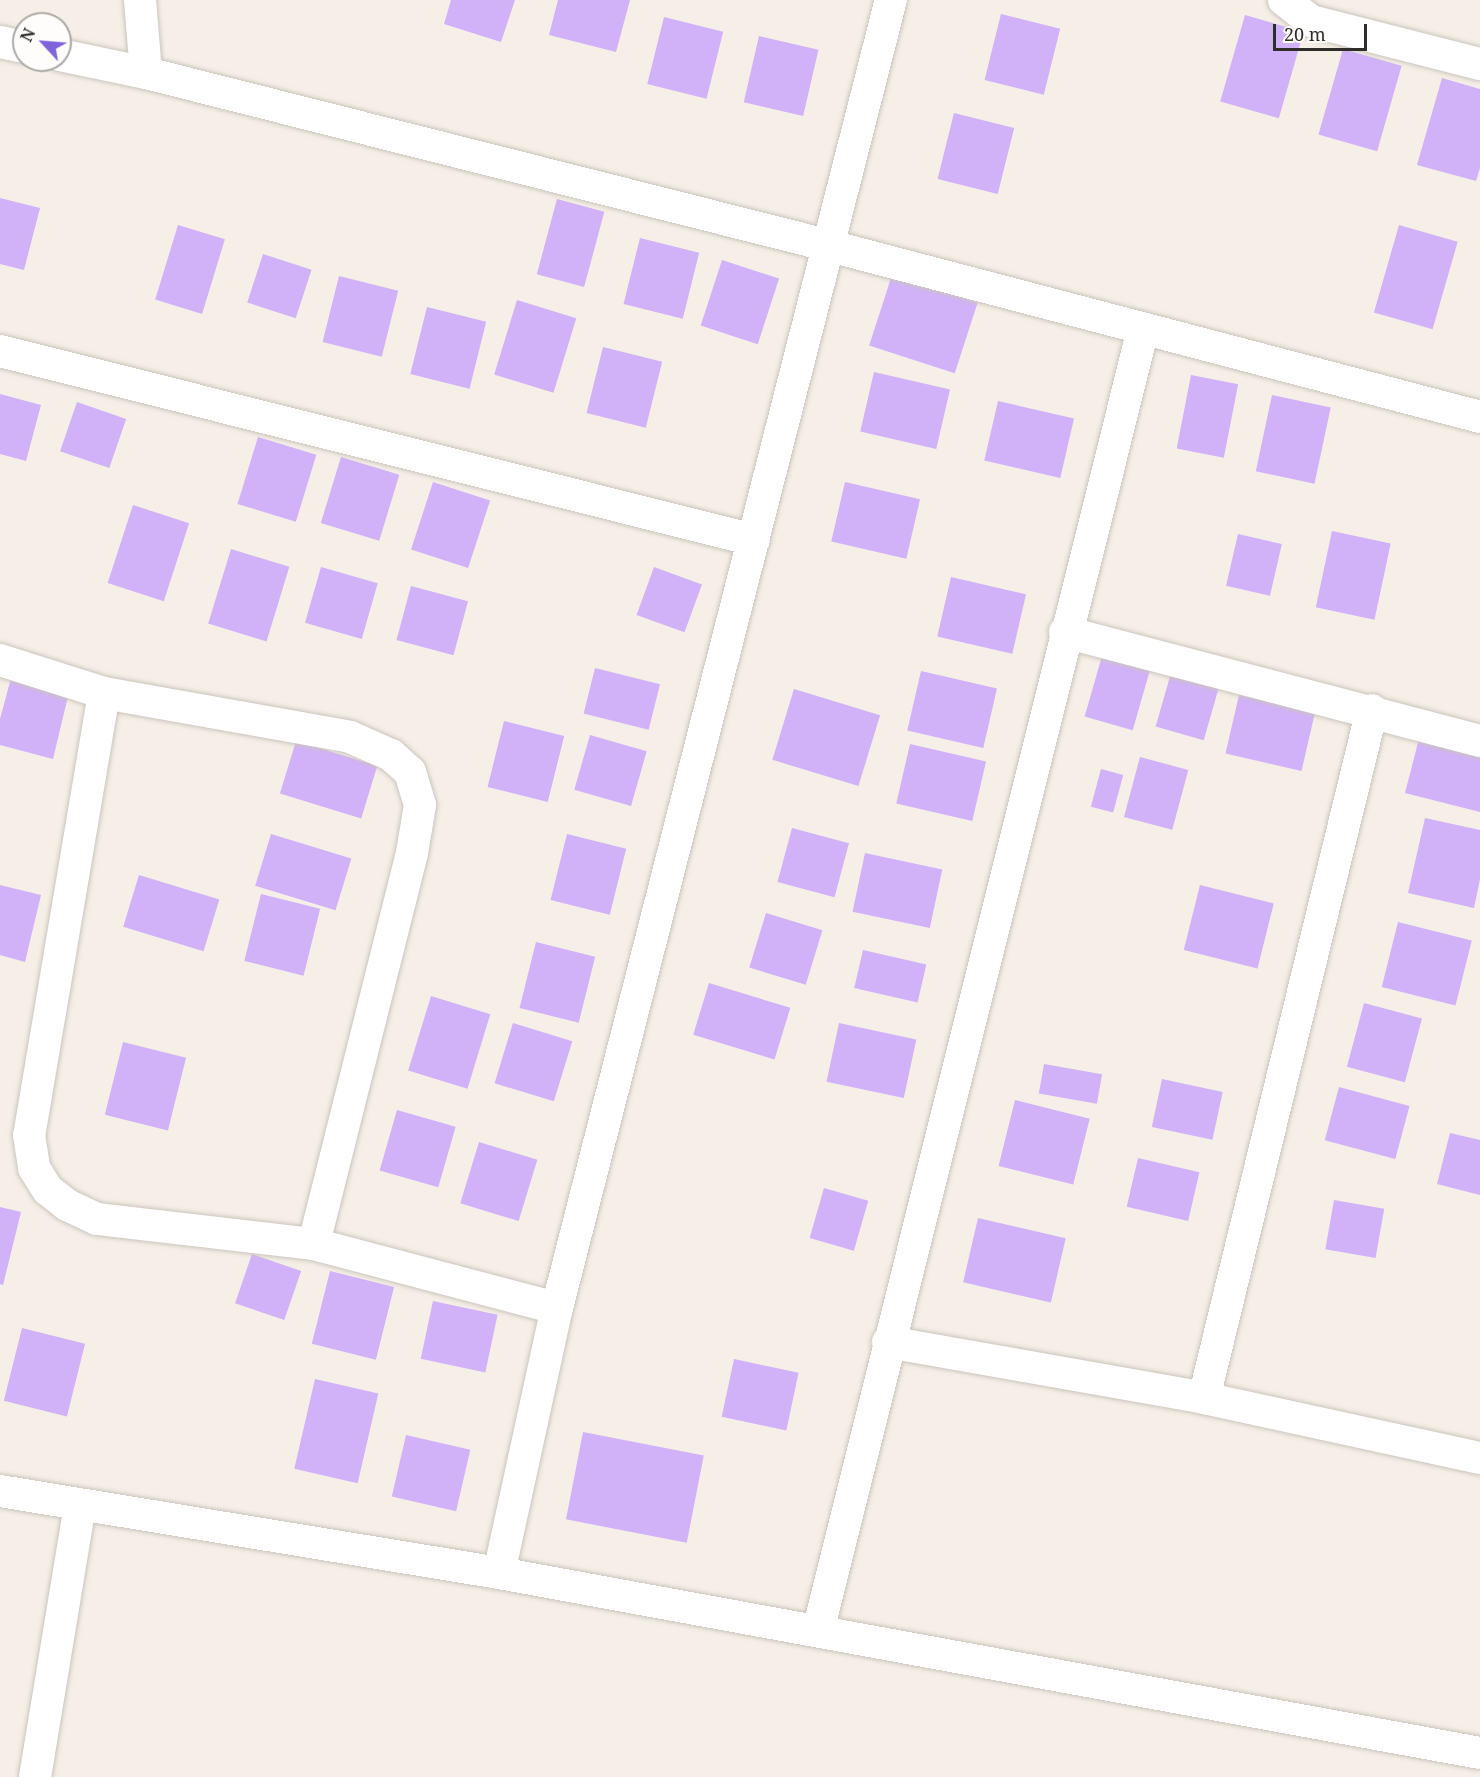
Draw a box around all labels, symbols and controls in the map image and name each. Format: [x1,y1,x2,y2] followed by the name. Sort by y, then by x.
[12,12,72,72] north arrow
[1276,12,1370,50] scale bar
[1284,22,1326,46] text: 20 m
[15,25,40,45] text: N

